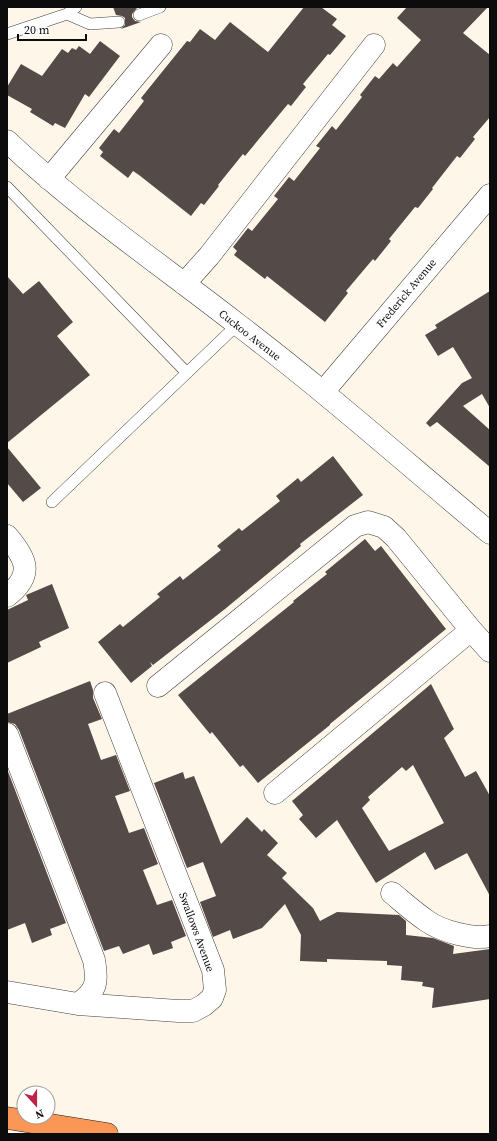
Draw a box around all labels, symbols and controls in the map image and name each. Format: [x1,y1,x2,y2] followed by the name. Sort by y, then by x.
[18,16,86,42] scale bar
[24,22,50,38] text: 20 m
[373,255,440,331] street label: Frederick Avenue
[216,306,284,365] street label: Cuckoo Avenue
[175,890,218,974] street label: Swallows Avenue
[16,1085,56,1125] north arrow
[33,1105,46,1122] text: N

